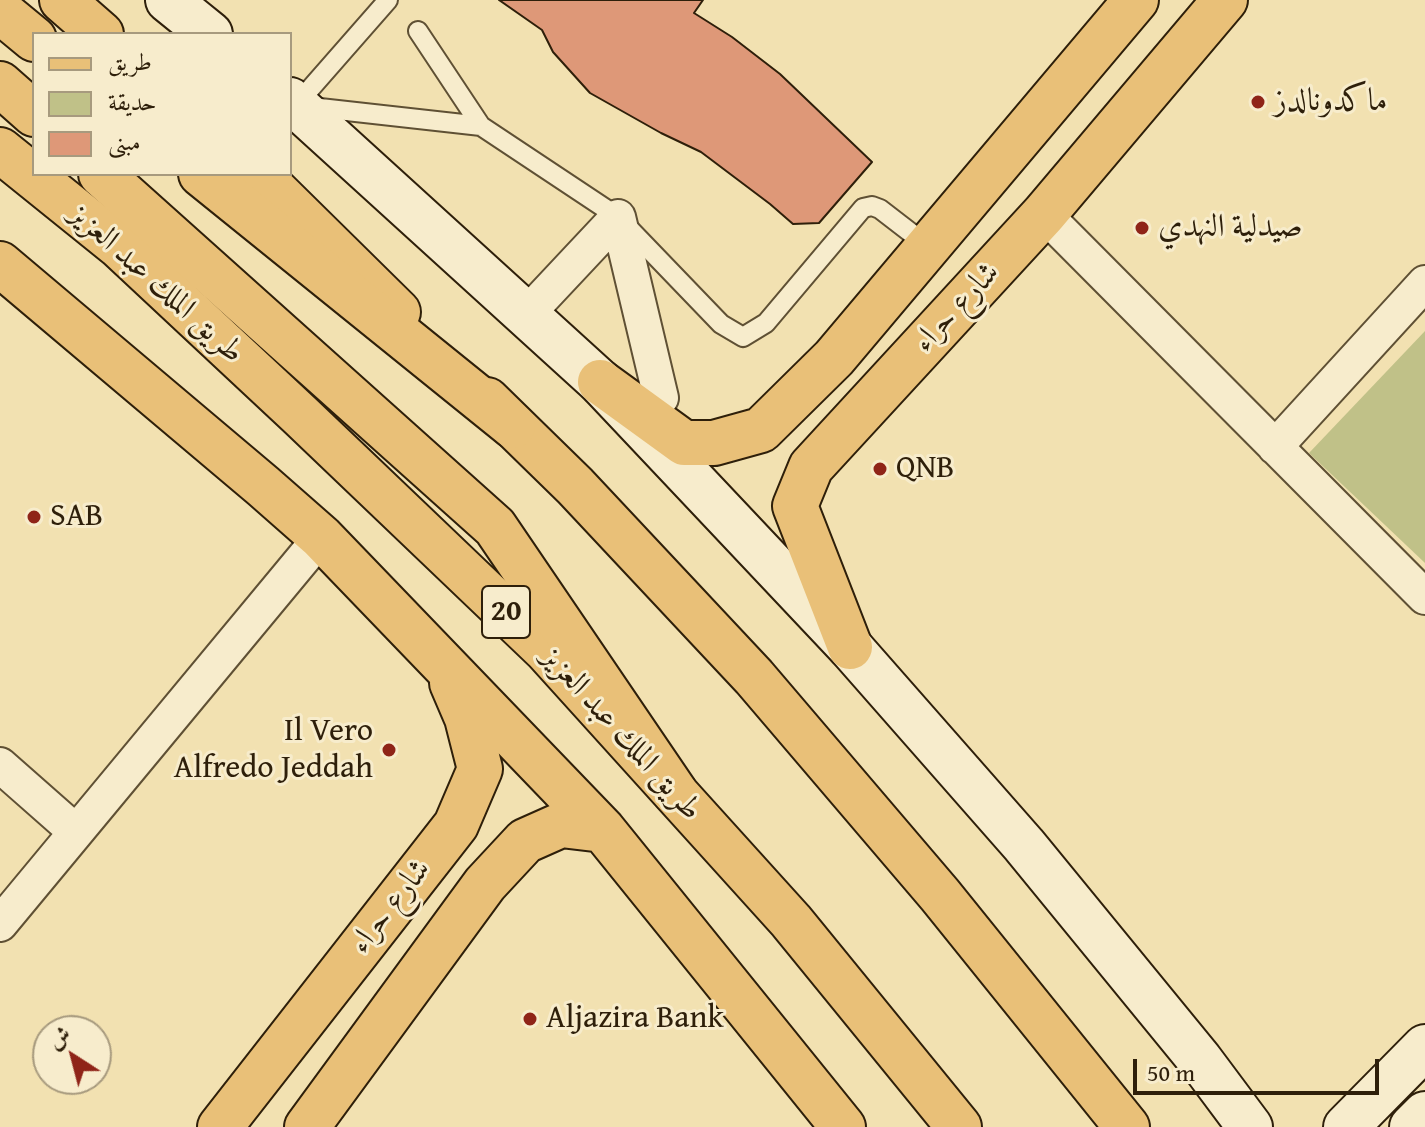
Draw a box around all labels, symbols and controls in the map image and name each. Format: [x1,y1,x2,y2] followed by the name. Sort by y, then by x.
[32,32,292,176] legend
[108,44,152,79] text: طريق
[1274,83,1387,121] place label: ماكدونالدز
[108,84,157,119] text: حديقة
[1249,93,1267,111] marker: ماكدونالدز
[108,124,141,159] text: مبنى
[61,196,251,372] street label: طريق الملك عبد العزيز
[1158,209,1303,247] place label: صيدلية النهدي
[1133,219,1151,237] marker: صيدلية النهدي
[906,255,1008,361] street label: شارع حراء
[896,450,954,488] place label: QNB
[871,460,889,478] marker: QNB
[50,498,103,536] place label: SAB
[25,508,43,526] marker: SAB
[482,586,530,638] road number: 20
[533,639,709,829] street label: طريق الملك عبد العزيز
[174,713,373,788] place label: Il Vero Alfredo Jeddah
[380,741,398,759] marker: Il Vero Alfredo Jeddah
[342,852,440,962] street label: شارع حراء
[546,1000,724,1038] place label: Aljazira Bank
[521,1010,539,1028] marker: Aljazira Bank
[32,1015,112,1095] north arrow
[41,1018,77,1057] text: ش
[1137,1043,1383,1093] scale bar
[1147,1055,1195,1090] text: 50 m

